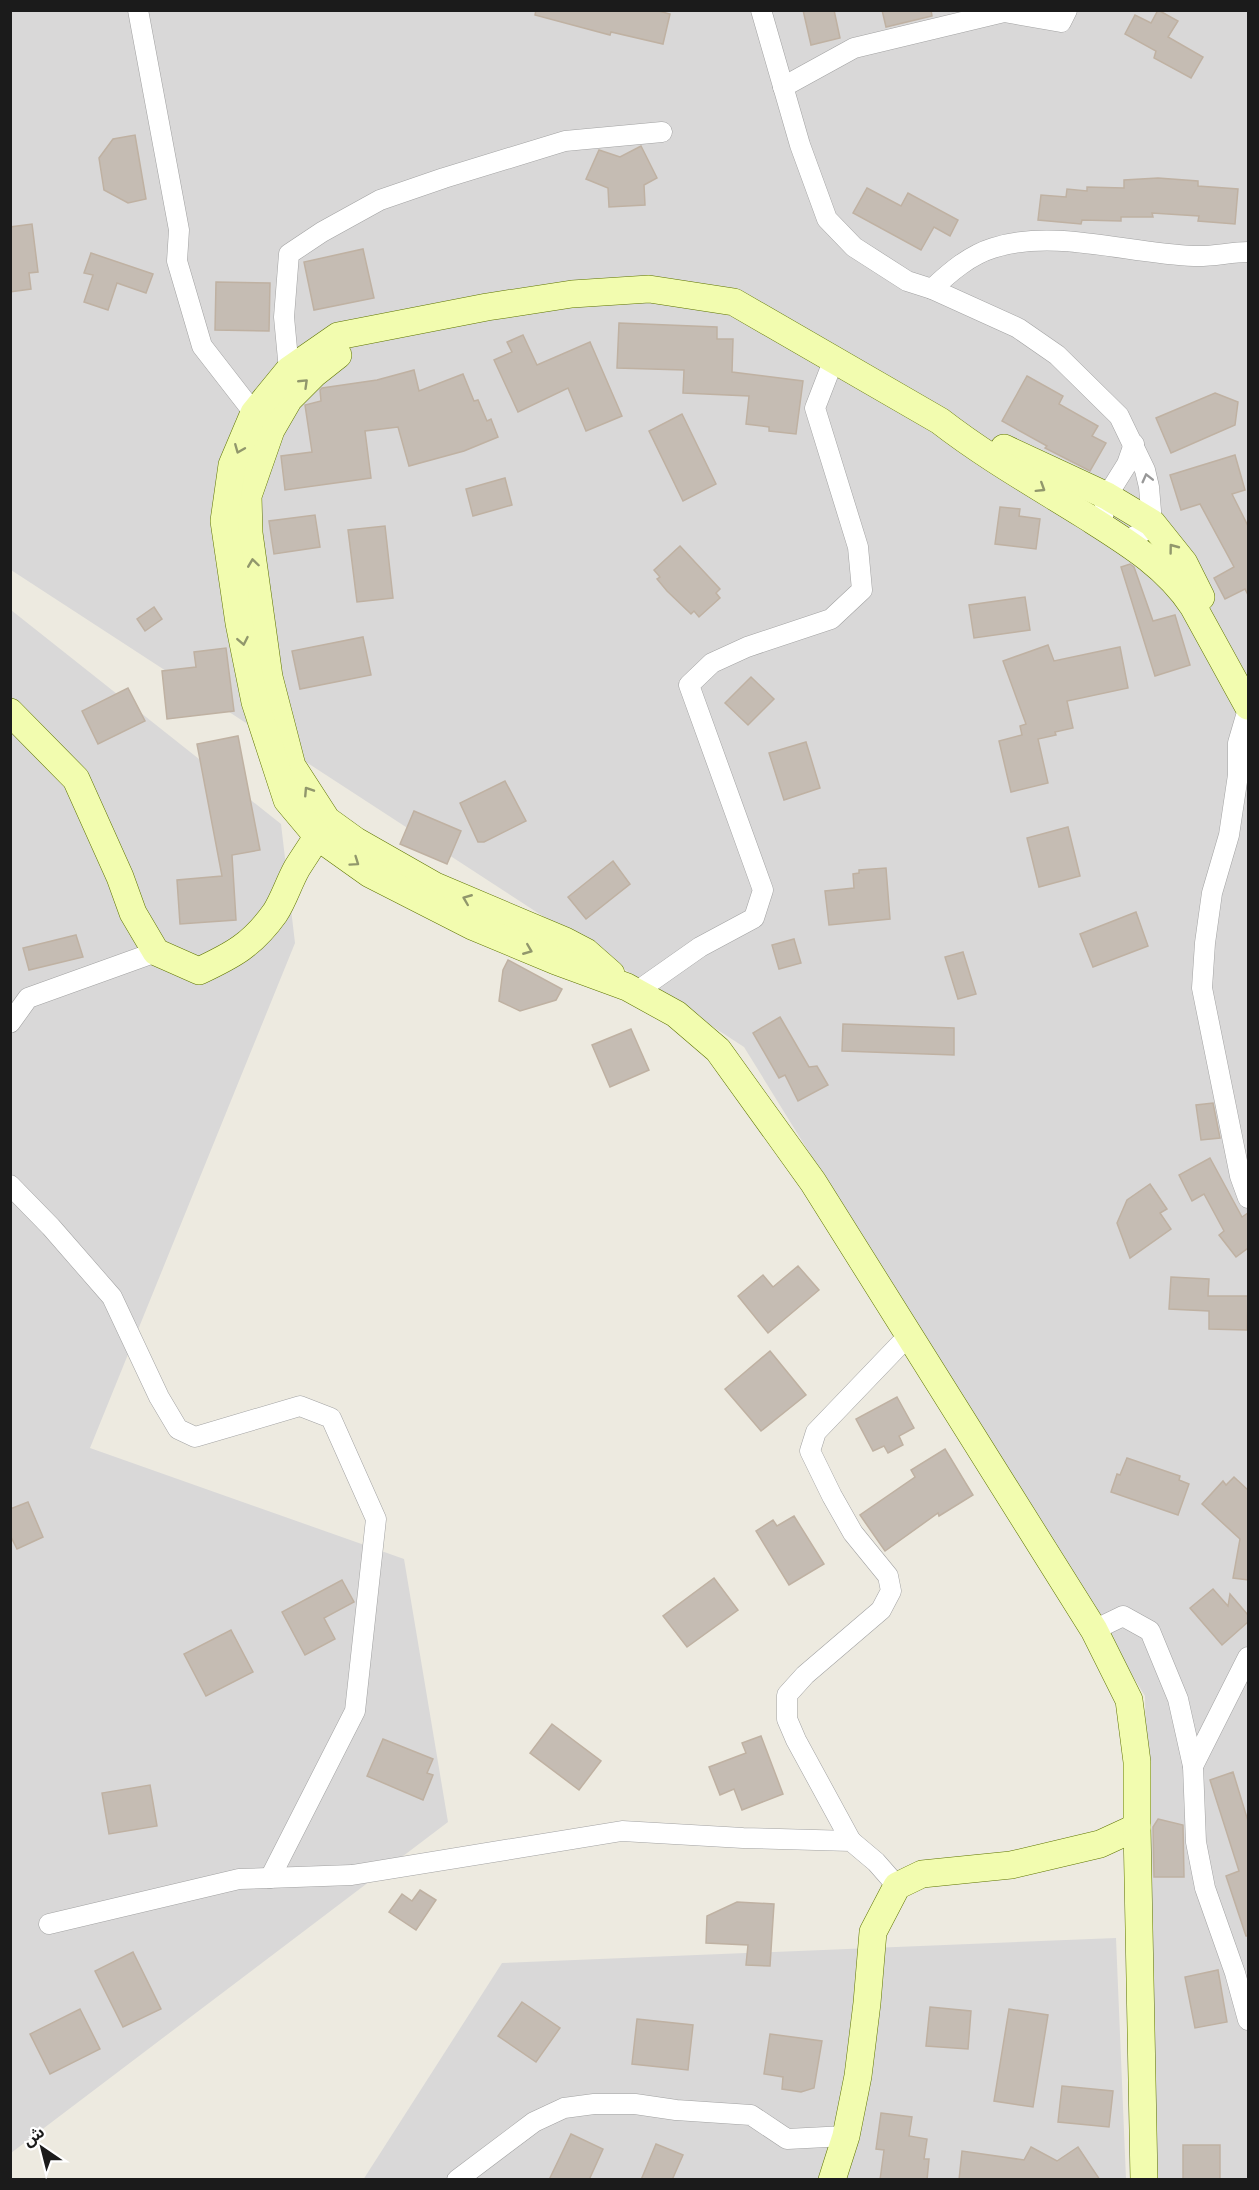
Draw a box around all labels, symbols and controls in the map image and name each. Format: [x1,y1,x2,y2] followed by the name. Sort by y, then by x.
[297,380,308,391] one-way arrow
[234,443,246,454] one-way arrow
[1141,473,1154,483] one-way arrow
[1035,481,1046,492] one-way arrow
[1169,543,1180,554] one-way arrow
[248,558,260,568] one-way arrow
[235,636,248,646] one-way arrow
[304,787,315,798] one-way arrow
[348,855,359,866] one-way arrow
[462,894,473,906] one-way arrow
[522,943,533,955] one-way arrow
[12,2118,72,2178] north arrow
[19,2121,48,2150] text: ش

